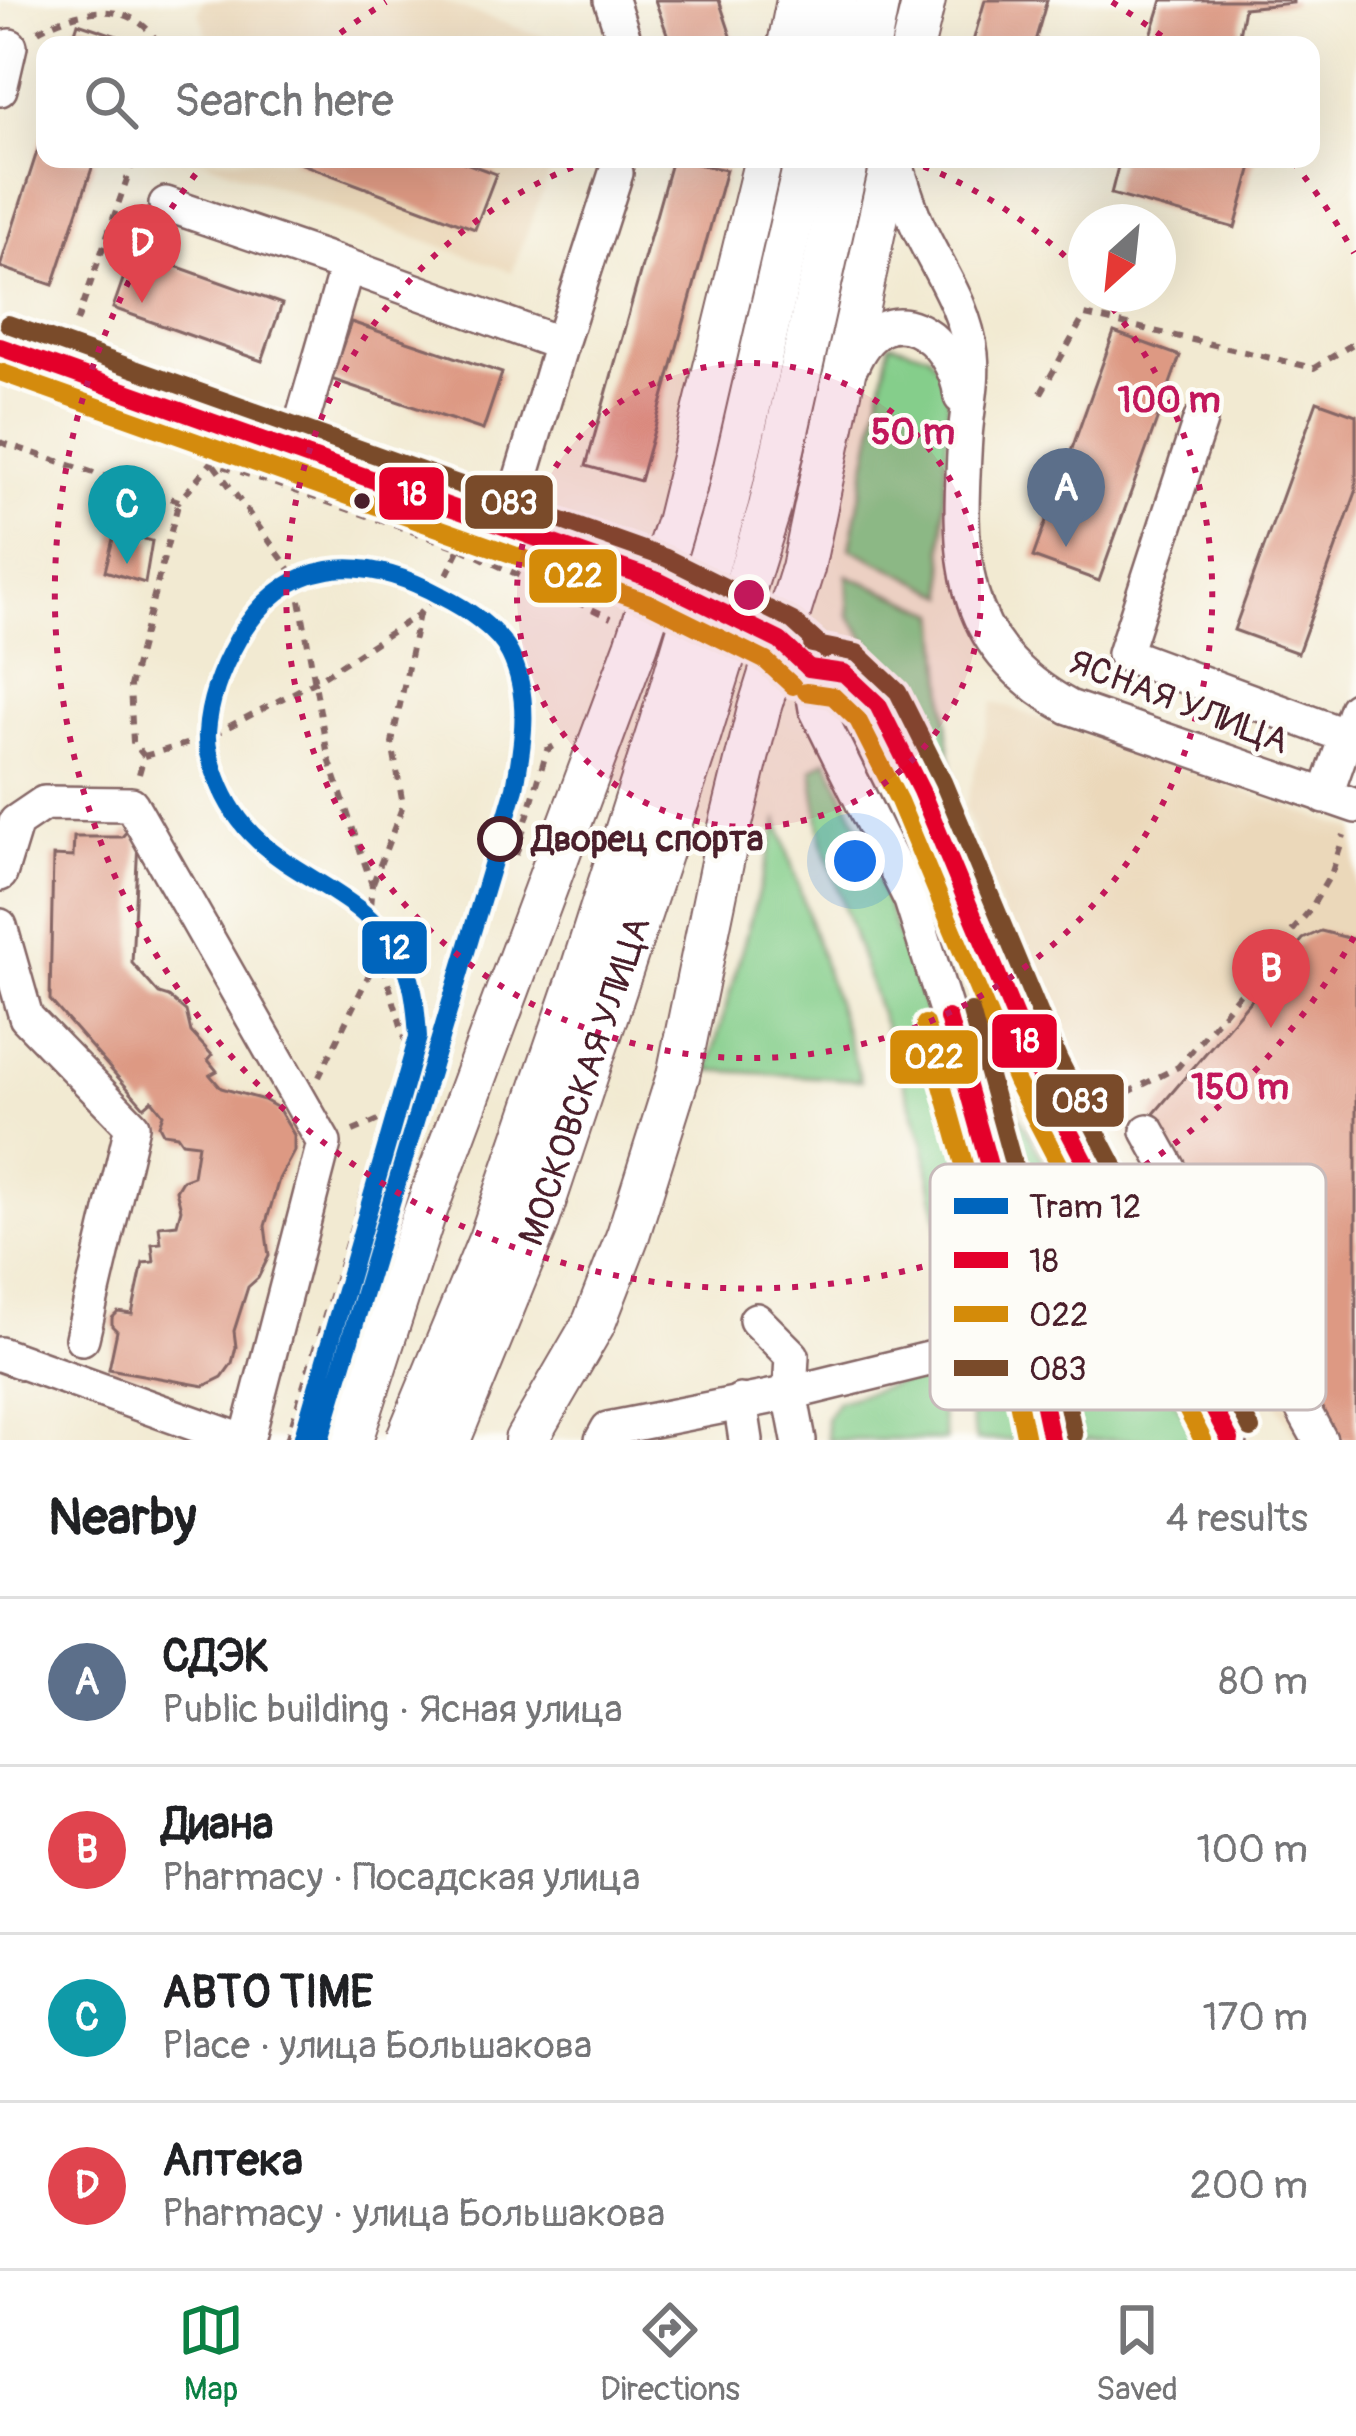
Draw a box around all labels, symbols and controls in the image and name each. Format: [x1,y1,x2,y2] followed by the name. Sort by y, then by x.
[36,36,1320,168] search box
[78,69,144,135] icon: search
[174,74,394,130] text: Search here
[103,204,181,303] pin: D
[1068,204,1176,312] north arrow
[1117,378,1221,423] text: 100 m
[871,410,955,455] text: 50 m
[1027,448,1105,547] pin: A
[88,465,166,564] pin: C
[377,465,446,522] line badge: 18
[463,473,555,531] line badge: 083
[397,474,427,515] text: 18
[480,483,538,524] text: 083
[351,490,373,512] unlabelled marker
[527,547,619,605] line badge: 022
[543,556,603,597] text: 022
[728,574,770,616] centre of rings
[1063,639,1295,765] street label: ЯСНАЯ УЛИЦА
[530,817,763,862] place label: Дворец спорта
[479,818,521,860] marker: Дворец спорта
[825,831,885,891] your location
[508,911,660,1252] street label: МОСКОВСКАЯ УЛИЦА
[360,919,429,976] line badge: 12
[379,928,411,969] text: 12
[1232,929,1310,1028] pin: B
[990,1012,1059,1070] line badge: 18
[1010,1021,1040,1062] text: 18
[888,1028,980,1086] line badge: 022
[904,1037,964,1078] text: 022
[1191,1065,1289,1110] text: 150 m
[1034,1072,1126,1129] line badge: 083
[1051,1081,1109,1122] text: 083
[930,1164,1326,1410] legend
[1029,1187,1141,1228] text: Tram 12
[1029,1241,1059,1282] text: 18
[1029,1295,1088,1336] text: 022
[1029,1349,1087,1390] text: 083
[48,1486,196,1550] text: Nearby
[1166,1494,1308,1543] text: 4 results
[162,1629,270,1685] text: СДЭК
[74,1657,100,1706] text: A
[1219,1657,1308,1706] text: 80 m
[162,1685,623,1734] text: Public building · Ясная улица
[162,1797,273,1853] text: Диана
[76,1825,98,1874] text: B
[1196,1825,1308,1874] text: 100 m
[162,1853,640,1902] text: Pharmacy · Посадская улица
[162,1965,373,2021] text: АВТО TIME
[75,1993,99,2042] text: C
[1202,1993,1308,2042] text: 170 m
[162,2021,592,2070] text: Place · улица Большакова
[162,2133,303,2189] text: Аптека
[75,2161,99,2210] text: D
[1190,2161,1308,2210] text: 200 m
[162,2189,665,2238] text: Pharmacy · улица Большакова
[178,2297,244,2410] tab: Map
[600,2297,740,2410] tab: Directions
[1096,2297,1178,2410] tab: Saved

